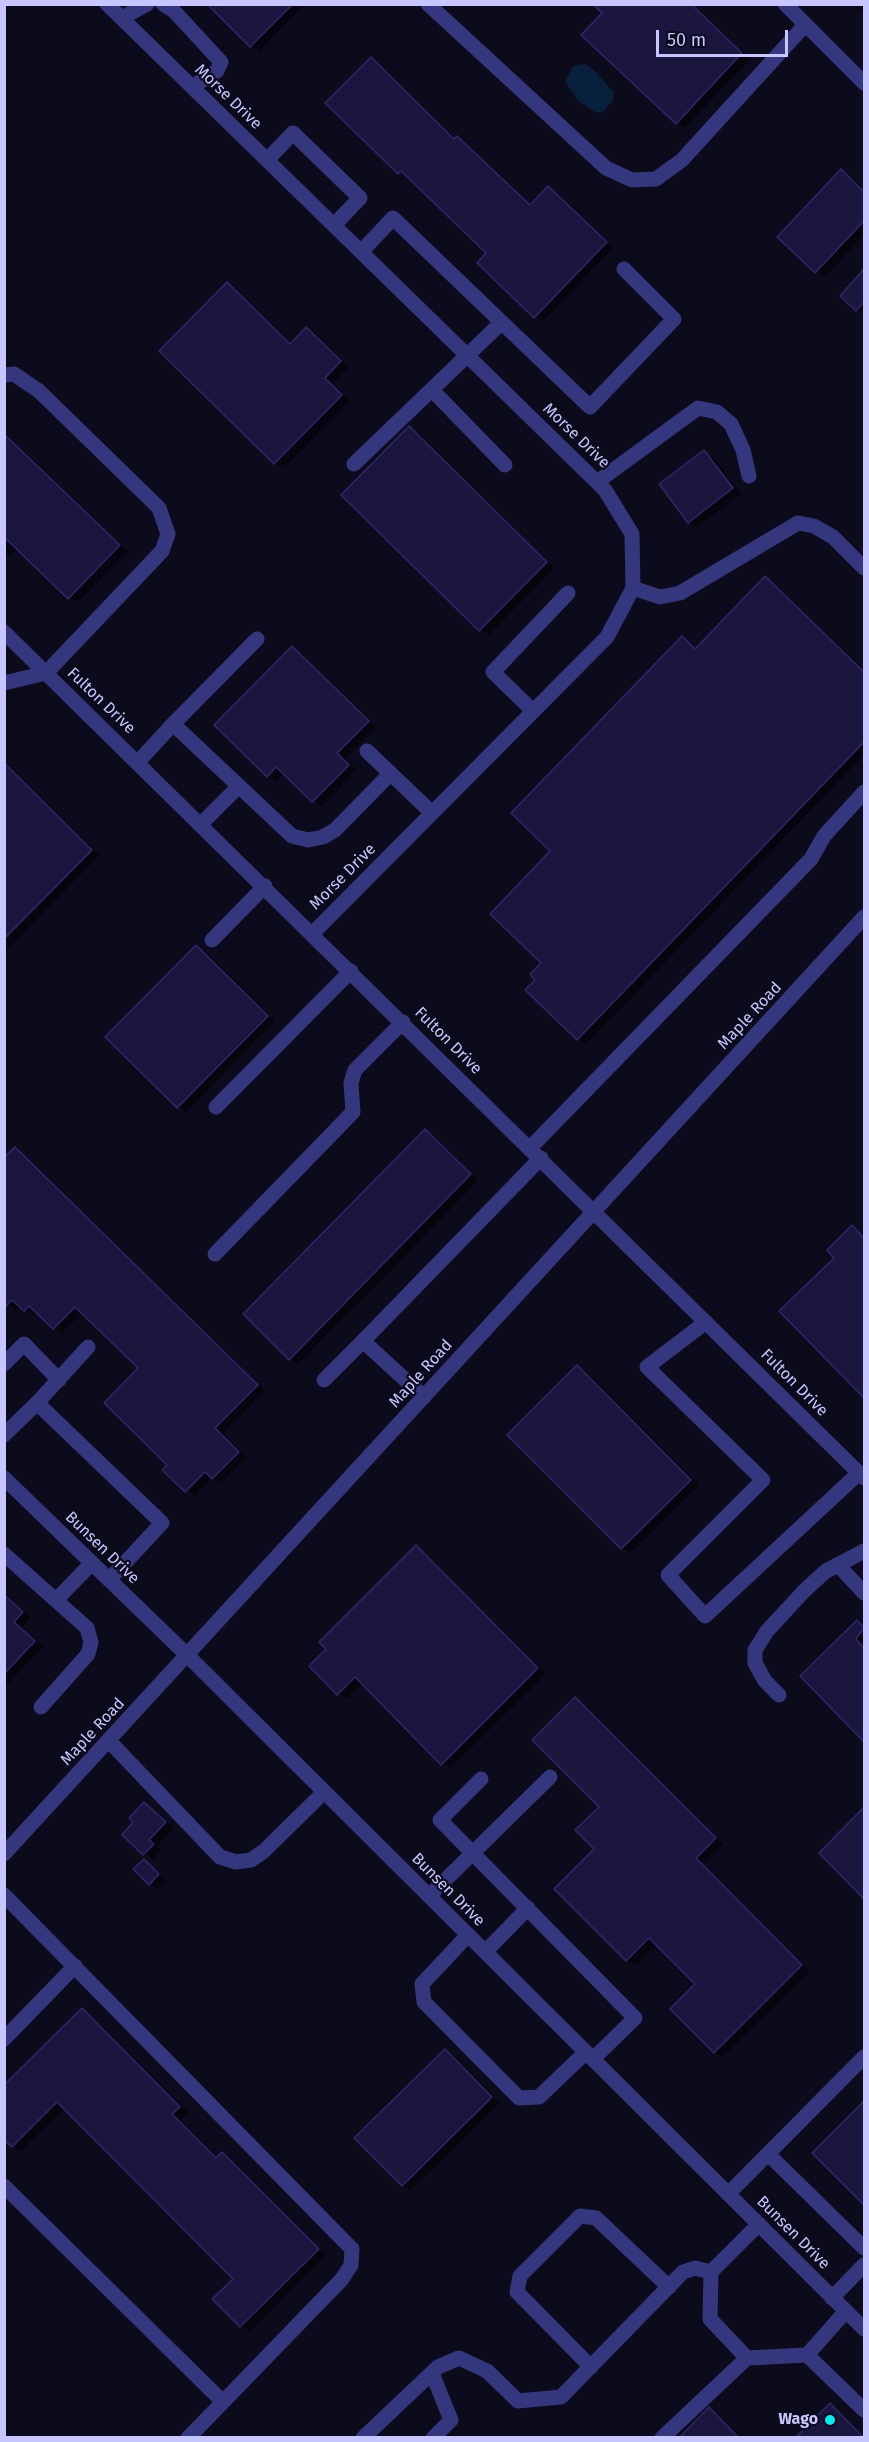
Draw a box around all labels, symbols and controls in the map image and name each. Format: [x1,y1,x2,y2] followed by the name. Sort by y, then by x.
[659,18,791,56] scale bar
[667,29,706,51] text: 50 m
[191,60,265,134] street label: Morse Drive
[539,399,613,473] street label: Morse Drive
[63,664,139,738] street label: Fulton Drive
[306,840,380,914] street label: Morse Drive
[714,978,786,1054] street label: Maple Road
[410,1003,486,1079] street label: Fulton Drive
[385,1336,457,1412] street label: Maple Road
[756,1345,832,1421] street label: Fulton Drive
[61,1508,143,1588] street label: Bunsen Drive
[57,1694,129,1770] street label: Maple Road
[407,1849,489,1931] street label: Bunsen Drive
[752,2192,834,2274] street label: Bunsen Drive
[779,2410,818,2430] place label: Wago
[823,2413,837,2427] marker: Wago

